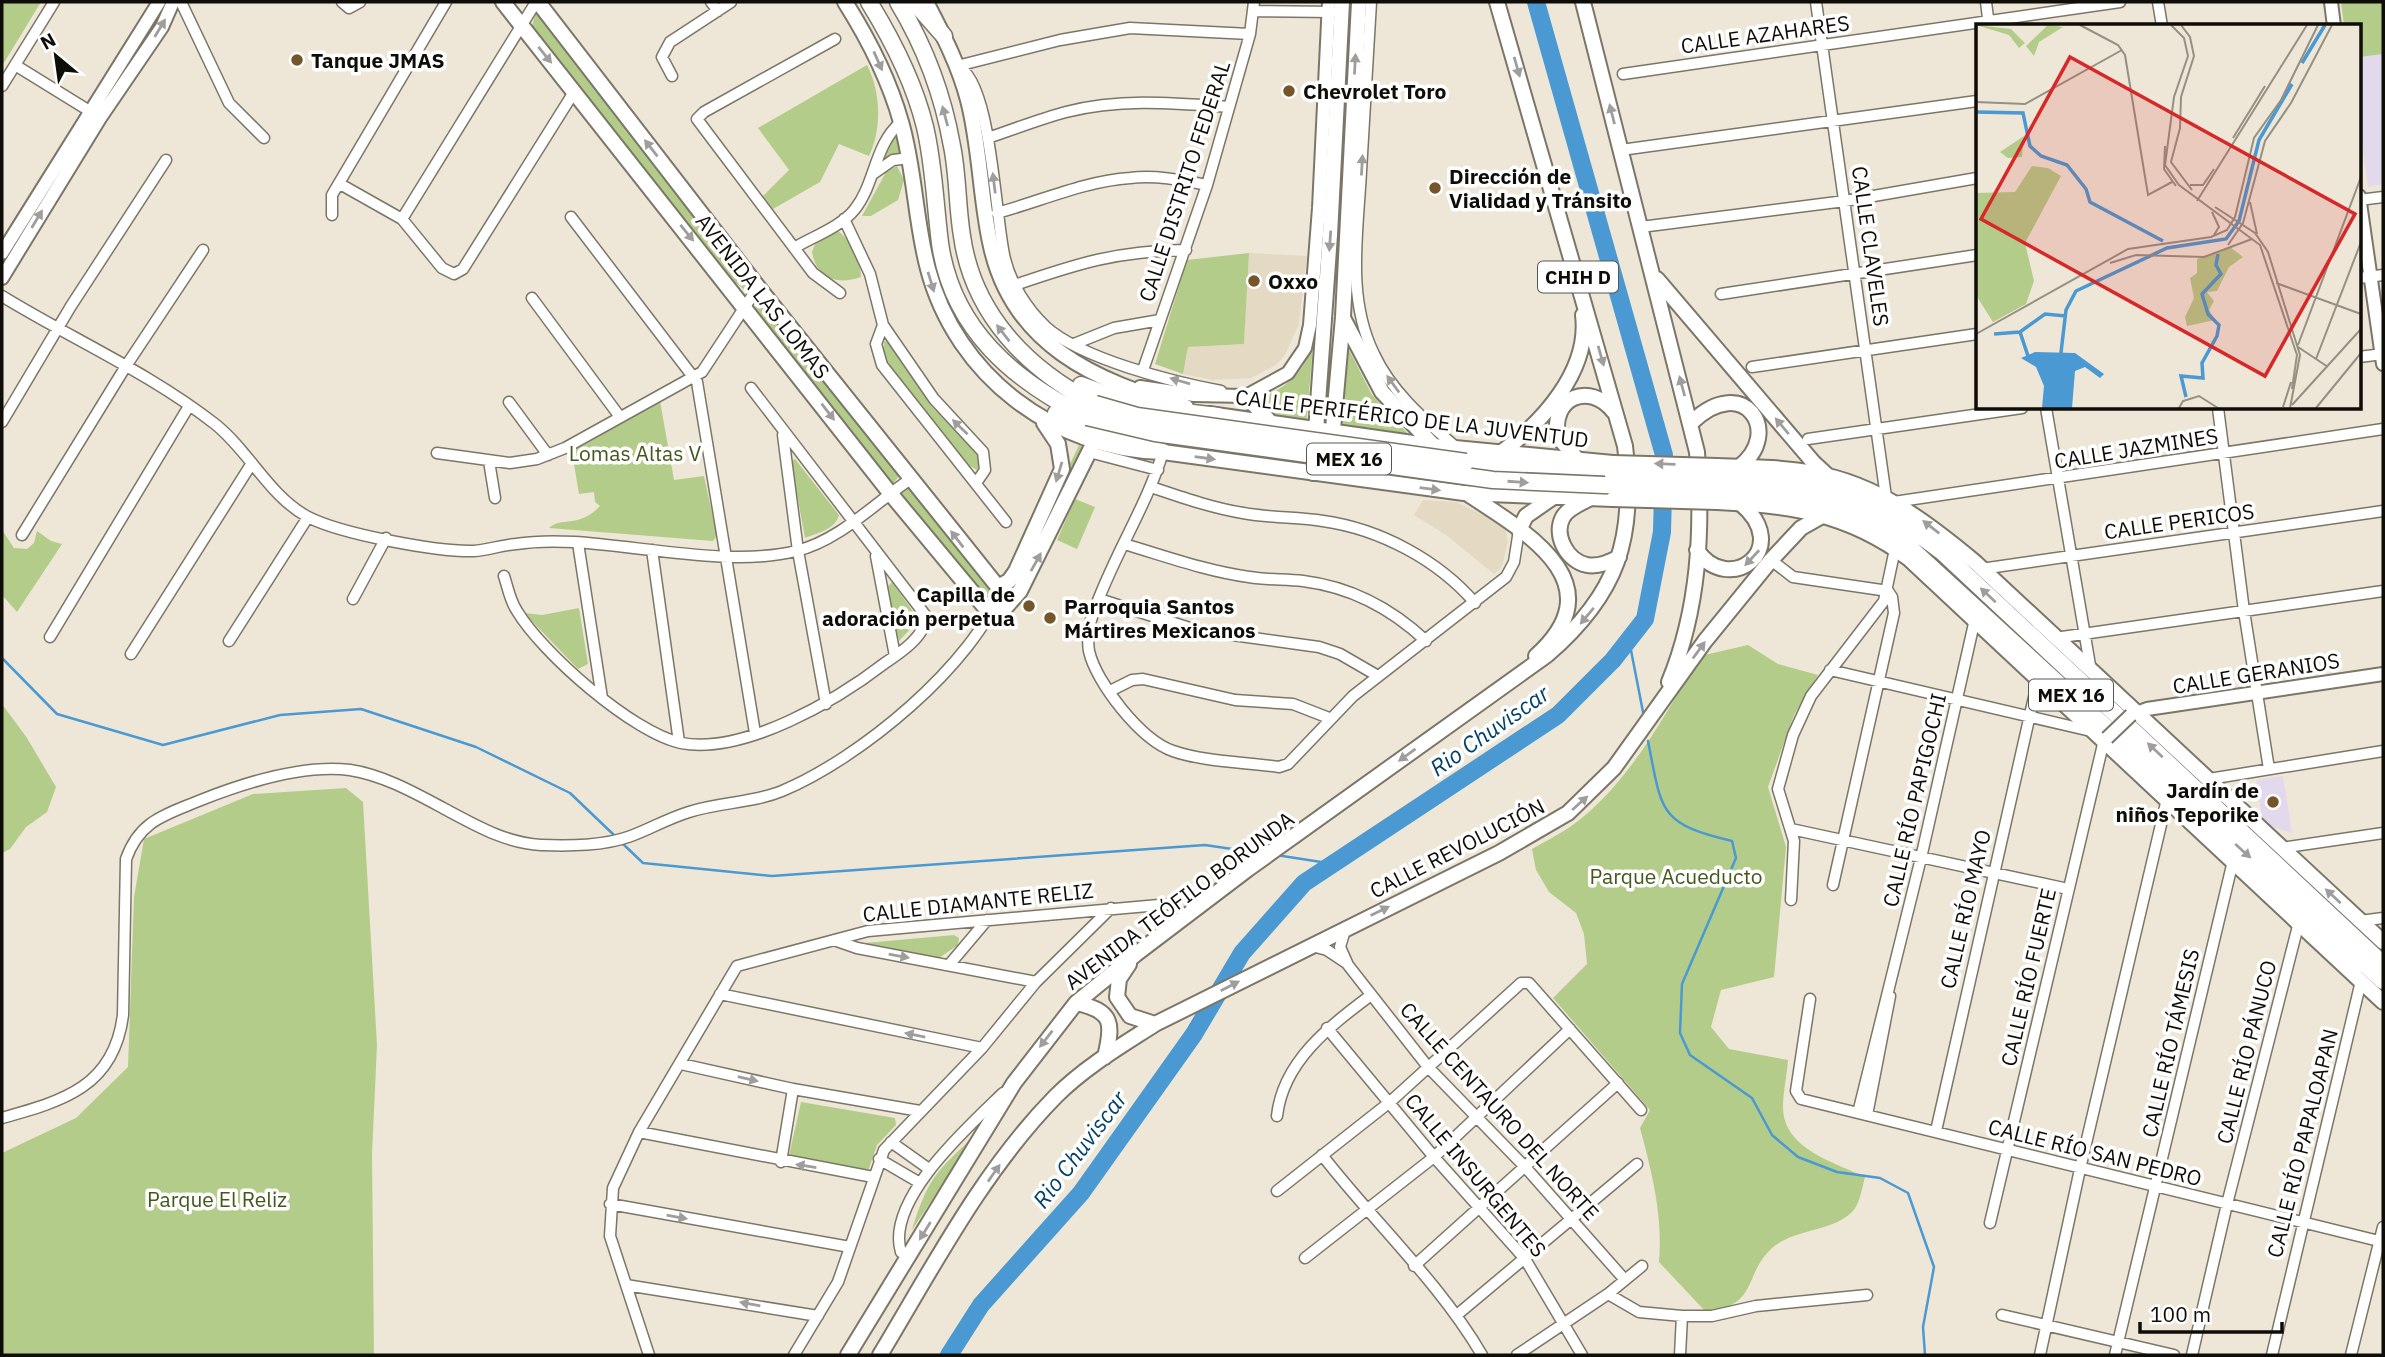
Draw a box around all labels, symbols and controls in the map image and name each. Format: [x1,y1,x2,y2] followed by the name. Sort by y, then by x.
[1679,8,1851,60] street label: CALLE AZAHARES
[154,18,166,37] one-way arrow
[21,21,91,91] north arrow
[1976,24,2360,410] inset map
[36,27,60,55] text: N
[311,46,445,74] place label: Tanque JMAS
[537,47,552,64] one-way arrow
[873,51,884,72] one-way arrow
[289,52,305,68] marker: Tanque JMAS
[1350,53,1361,75] one-way arrow
[1132,57,1236,305] street label: CALLE DISTRITO FEDERAL
[1512,57,1522,78] one-way arrow
[1303,77,1447,105] place label: Chevrolet Toro
[1281,83,1297,99] marker: Chevrolet Toro
[1606,103,1617,125] one-way arrow
[939,105,950,127] one-way arrow
[644,139,658,157] one-way arrow
[1356,154,1367,176] one-way arrow
[1449,162,1632,214] place label: Dirección de Vialidad y Tránsito
[1846,164,1896,328] street label: CALLE CLAVELES
[988,171,999,193] one-way arrow
[1427,180,1443,196] marker: Dirección de Vialidad y Tránsito
[690,208,836,384] street label: AVENIDA LAS LOMAS
[31,210,44,229] one-way arrow
[680,224,695,242] one-way arrow
[1324,230,1335,252] one-way arrow
[1538,262,1618,292] road number: CHIH D
[1268,267,1318,295] place label: Oxxo
[927,271,937,292] one-way arrow
[1246,273,1262,289] marker: Oxxo
[996,324,1011,342] one-way arrow
[1596,346,1606,367] one-way arrow
[1168,375,1190,386] one-way arrow
[1386,375,1400,393] one-way arrow
[1676,375,1687,397] one-way arrow
[1234,382,1590,454] street label: CALLE PERIFÉRICO DE LA JUVENTUD
[820,403,835,421] one-way arrow
[1775,417,1790,434] one-way arrow
[951,419,968,436] one-way arrow
[2052,421,2220,475] street label: CALLE JAZMINES
[569,439,701,467] park label: Lomas Altas V
[1307,444,1391,474] road number: MEX 16
[1194,453,1216,464] one-way arrow
[1654,458,1676,470] one-way arrow
[1053,462,1063,483] one-way arrow
[1507,477,1529,488] one-way arrow
[1420,483,1442,494] one-way arrow
[2102,497,2256,545] street label: CALLE PERICOS
[1922,520,1940,535] one-way arrow
[951,530,965,548] one-way arrow
[1744,549,1760,566] one-way arrow
[1030,552,1041,572] one-way arrow
[822,580,1015,632] place label: Capilla de adoración perpetua
[1979,587,1997,603] one-way arrow
[1064,592,1256,644] place label: Parroquia Santos Mártires Mexicanos
[1021,598,1037,614] marker: Capilla de adoración perpetua
[1579,607,1595,625] one-way arrow
[1042,610,1058,626] marker: Parroquia Santos Mártires Mexicanos
[1692,641,1706,659] one-way arrow
[2170,646,2342,700] street label: CALLE GERANIOS
[1423,678,1555,782] water label: Rio Chuviscar
[2029,680,2113,710] road number: MEX 16
[1876,690,1952,910] street label: CALLE RÍO PAPIGOCHI
[2146,742,2164,758] one-way arrow
[1398,748,1416,762] one-way arrow
[2115,776,2259,828] place label: Jardín de niños Teporike
[1365,792,1549,904] street label: CALLE REVOLUCIÓN
[2265,794,2281,810] marker: Jardín de niños Teporike
[1571,795,1588,811] one-way arrow
[1059,804,1299,996] street label: AVENIDA TEÓFILO BORUNDA
[1933,827,1997,991] street label: CALLE RÍO MAYO
[2234,843,2252,859] one-way arrow
[1589,862,1763,890] park label: Parque Acueducto
[861,876,1095,928] street label: CALLE DIAMANTE RELIZ
[1994,885,2062,1069] street label: CALLE RÍO FUERTE
[2324,888,2342,904] one-way arrow
[1370,905,1390,916] one-way arrow
[2135,946,2205,1140] street label: CALLE RÍO TÁMESIS
[888,950,910,961] one-way arrow
[2210,957,2282,1147] street label: CALLE RÍO PÁNUCO
[1220,980,1240,991] one-way arrow
[1394,996,1606,1226] street label: CALLE CENTAURO DEL NORTE
[2260,1026,2344,1260] street label: CALLE RÍO PAPALOAPAN
[904,1029,926,1040] one-way arrow
[1040,1030,1054,1048] one-way arrow
[737,1073,759,1084] one-way arrow
[1025,1084,1133,1214] water label: Rio Chuviscar
[1399,1087,1553,1263] street label: CALLE INSURGENTES
[1985,1112,2205,1192] street label: CALLE RÍO SAN PEDRO
[795,1160,817,1171] one-way arrow
[987,1163,1000,1183] one-way arrow
[147,1185,287,1213] park label: Parque El Reliz
[666,1212,688,1223] one-way arrow
[919,1222,932,1241] one-way arrow
[2140,1290,2282,1334] scale bar
[739,1299,761,1310] one-way arrow
[2150,1300,2211,1328] text: 100 m

